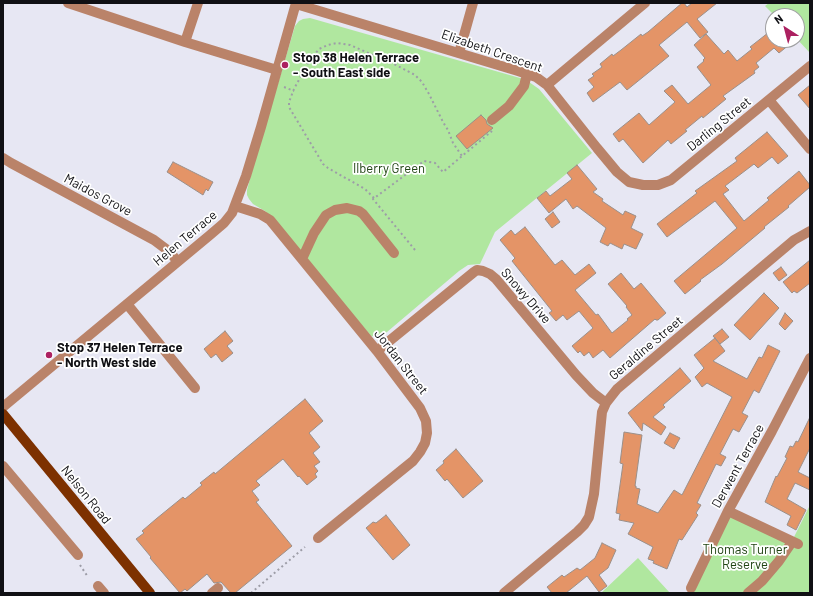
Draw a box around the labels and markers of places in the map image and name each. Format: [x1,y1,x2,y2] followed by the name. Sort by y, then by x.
[293,50,419,81] place label: Stop 38 Helen Terrace - South East side
[280,60,290,70] marker: Stop 38 Helen Terrace - South East side
[57,340,182,371] place label: Stop 37 Helen Terrace - North West side
[44,350,54,360] marker: Stop 37 Helen Terrace - North West side

